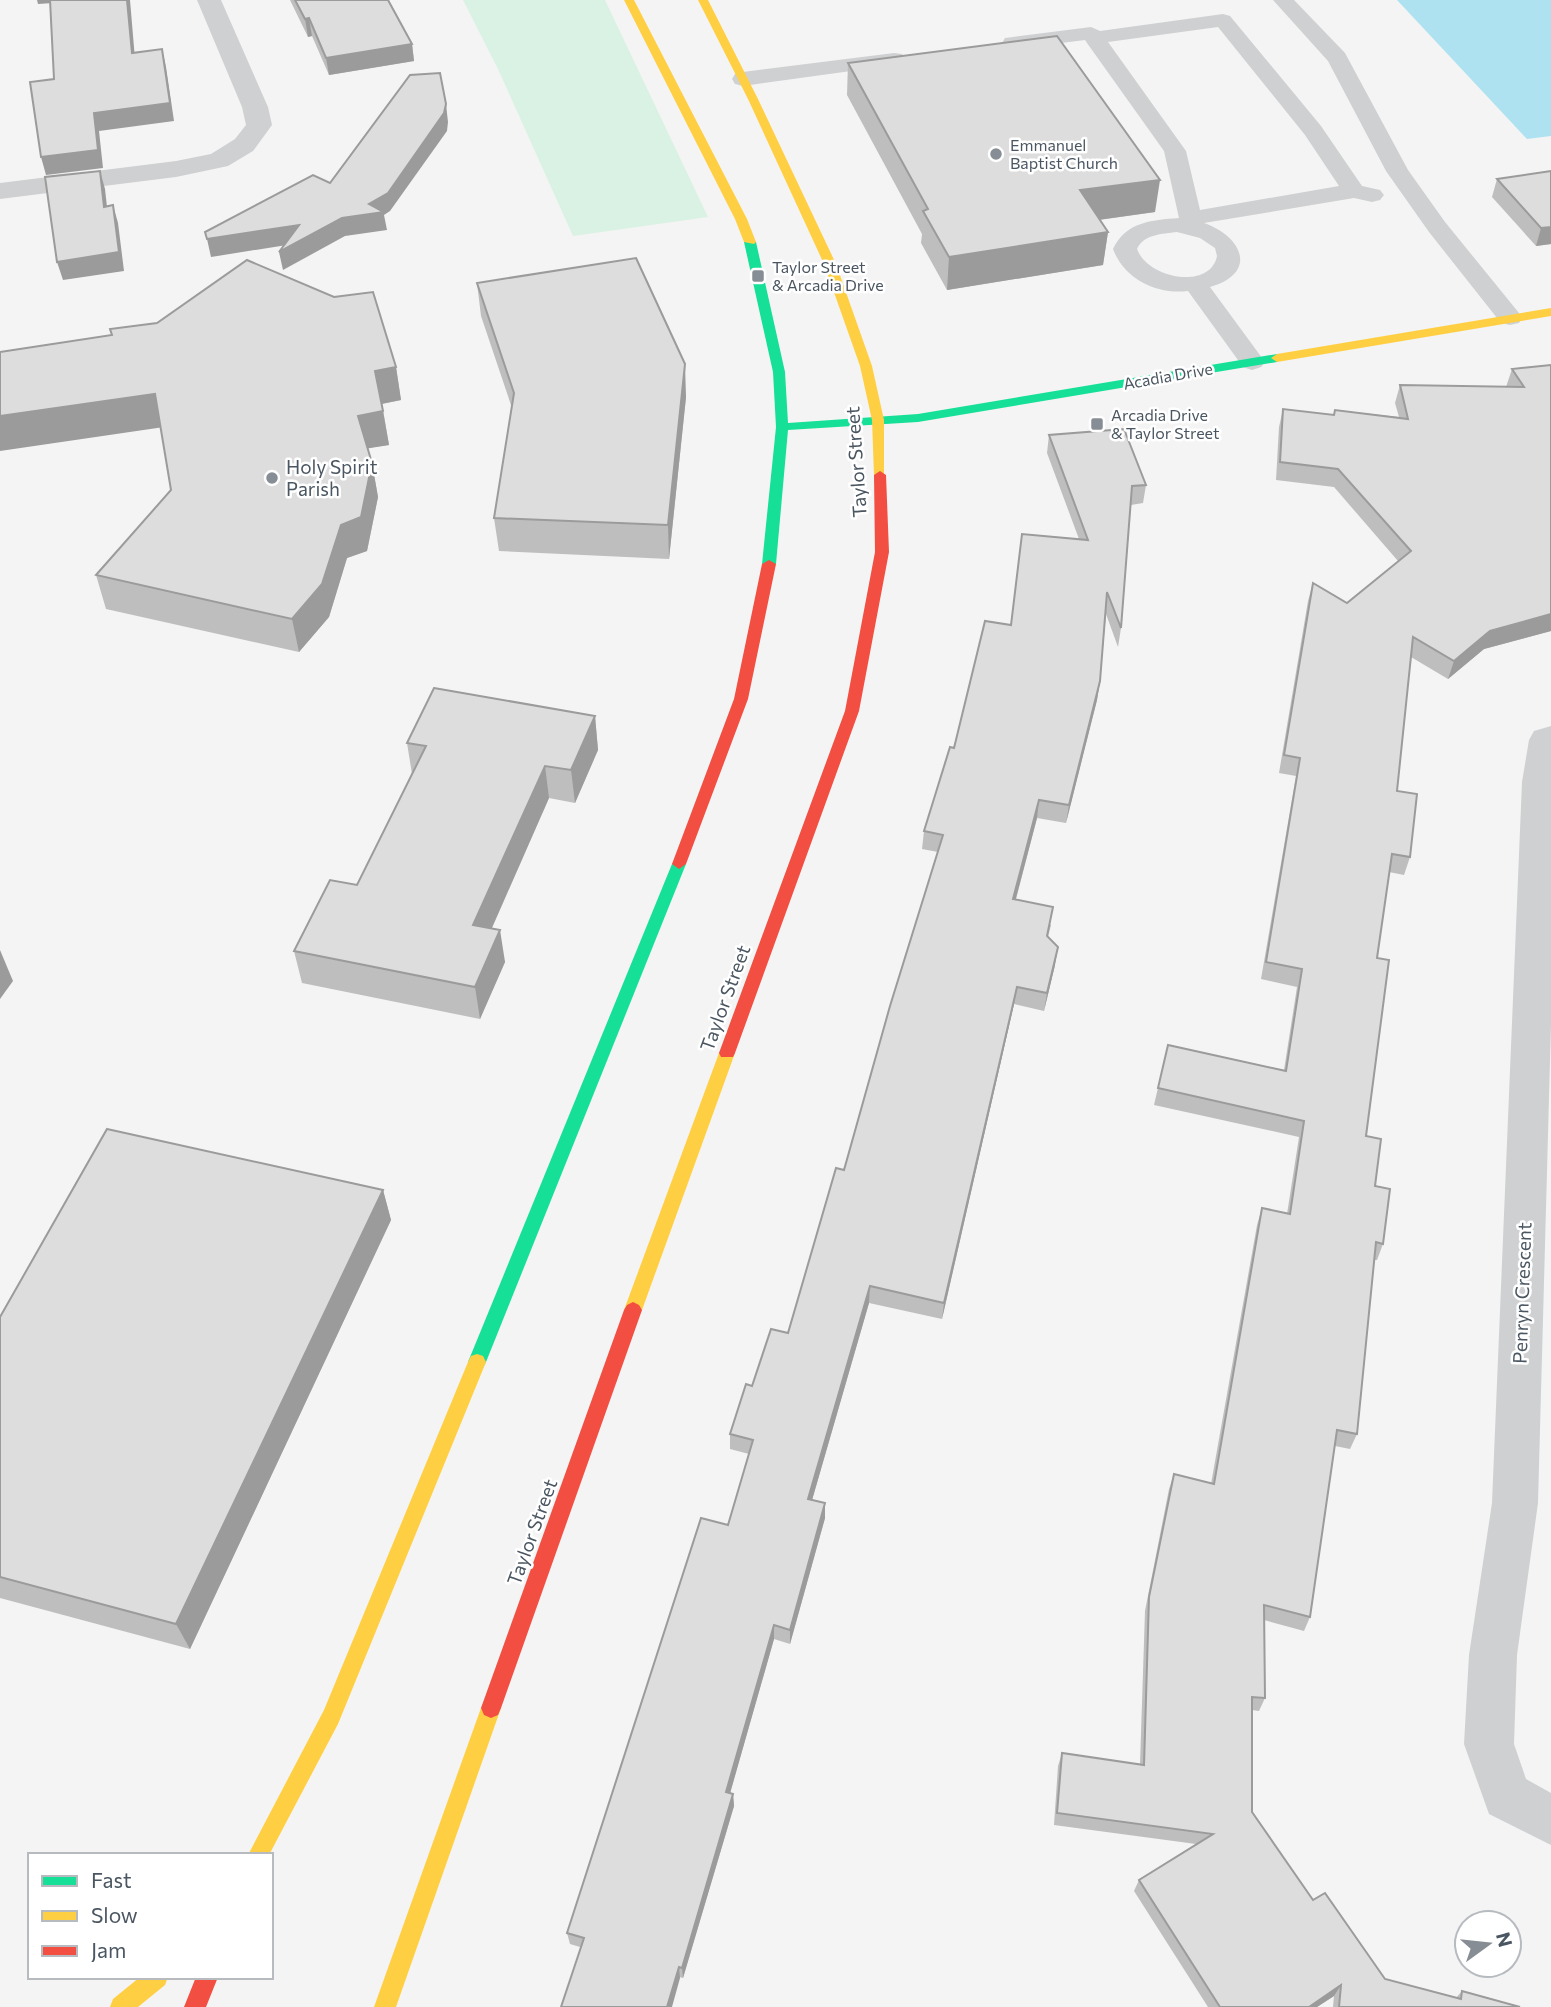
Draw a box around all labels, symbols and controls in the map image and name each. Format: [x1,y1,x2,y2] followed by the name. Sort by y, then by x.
[1010,135,1118,172] place label: Emmanuel Baptist Church
[988,146,1004,162] marker: Emmanuel Baptist Church
[772,257,884,294] place label: Taylor Street & Arcadia Drive
[750,268,766,284] marker: Taylor Street & Arcadia Drive
[1122,358,1214,393] street label: Acadia Drive
[1111,405,1220,442] place label: Arcadia Drive & Taylor Street
[840,406,871,518] street label: Taylor Street
[1089,416,1105,432] marker: Arcadia Drive & Taylor Street
[286,455,378,500] place label: Holy Spirit Parish
[264,470,280,486] marker: Holy Spirit Parish
[695,941,754,1054] street label: Taylor Street
[1508,1222,1535,1364] street label: Penryn Crescent
[502,1475,561,1588] street label: Taylor Street
[28,1853,273,1979] legend
[91,1867,132,1892] text: Fast
[91,1902,138,1927] text: Slow
[1453,1909,1523,1979] north arrow
[1492,1930,1518,1949] text: N
[91,1937,126,1962] text: Jam

